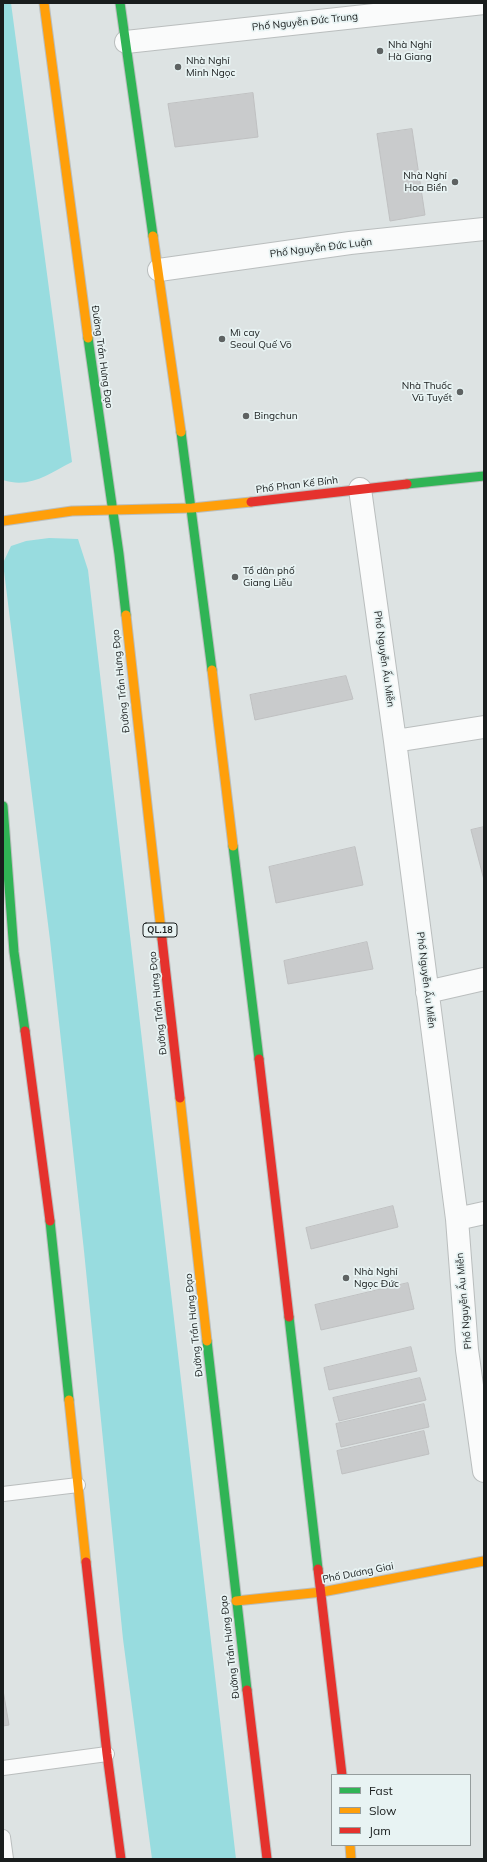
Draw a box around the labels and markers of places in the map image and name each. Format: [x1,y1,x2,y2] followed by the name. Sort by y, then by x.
[388,39,432,62] place label: Nhà Nghỉ Hà Giang
[375,46,385,56] marker: Nhà Nghỉ Hà Giang
[186,55,235,78] place label: Nhà Nghỉ Minh Ngọc
[173,62,183,72] marker: Nhà Nghỉ Minh Ngọc
[403,170,447,194] place label: Nhà Nghỉ Hoa Biển
[450,177,460,187] marker: Nhà Nghỉ Hoa Biển
[230,327,292,350] place label: Mì cay Seoul Quế Võ
[217,334,227,344] marker: Mì cay Seoul Quế Võ
[402,380,452,404] place label: Nhà Thuốc Vũ Tuyết
[455,387,465,397] marker: Nhà Thuốc Vũ Tuyết
[254,410,298,422] place label: Bingchun
[241,411,251,421] marker: Bingchun
[243,565,295,588] place label: Tổ dân phố Giang Liễu
[230,572,240,582] marker: Tổ dân phố Giang Liễu
[354,1266,399,1290] place label: Nhà Nghỉ Ngọc Đức
[341,1273,351,1283] marker: Nhà Nghỉ Ngọc Đức

